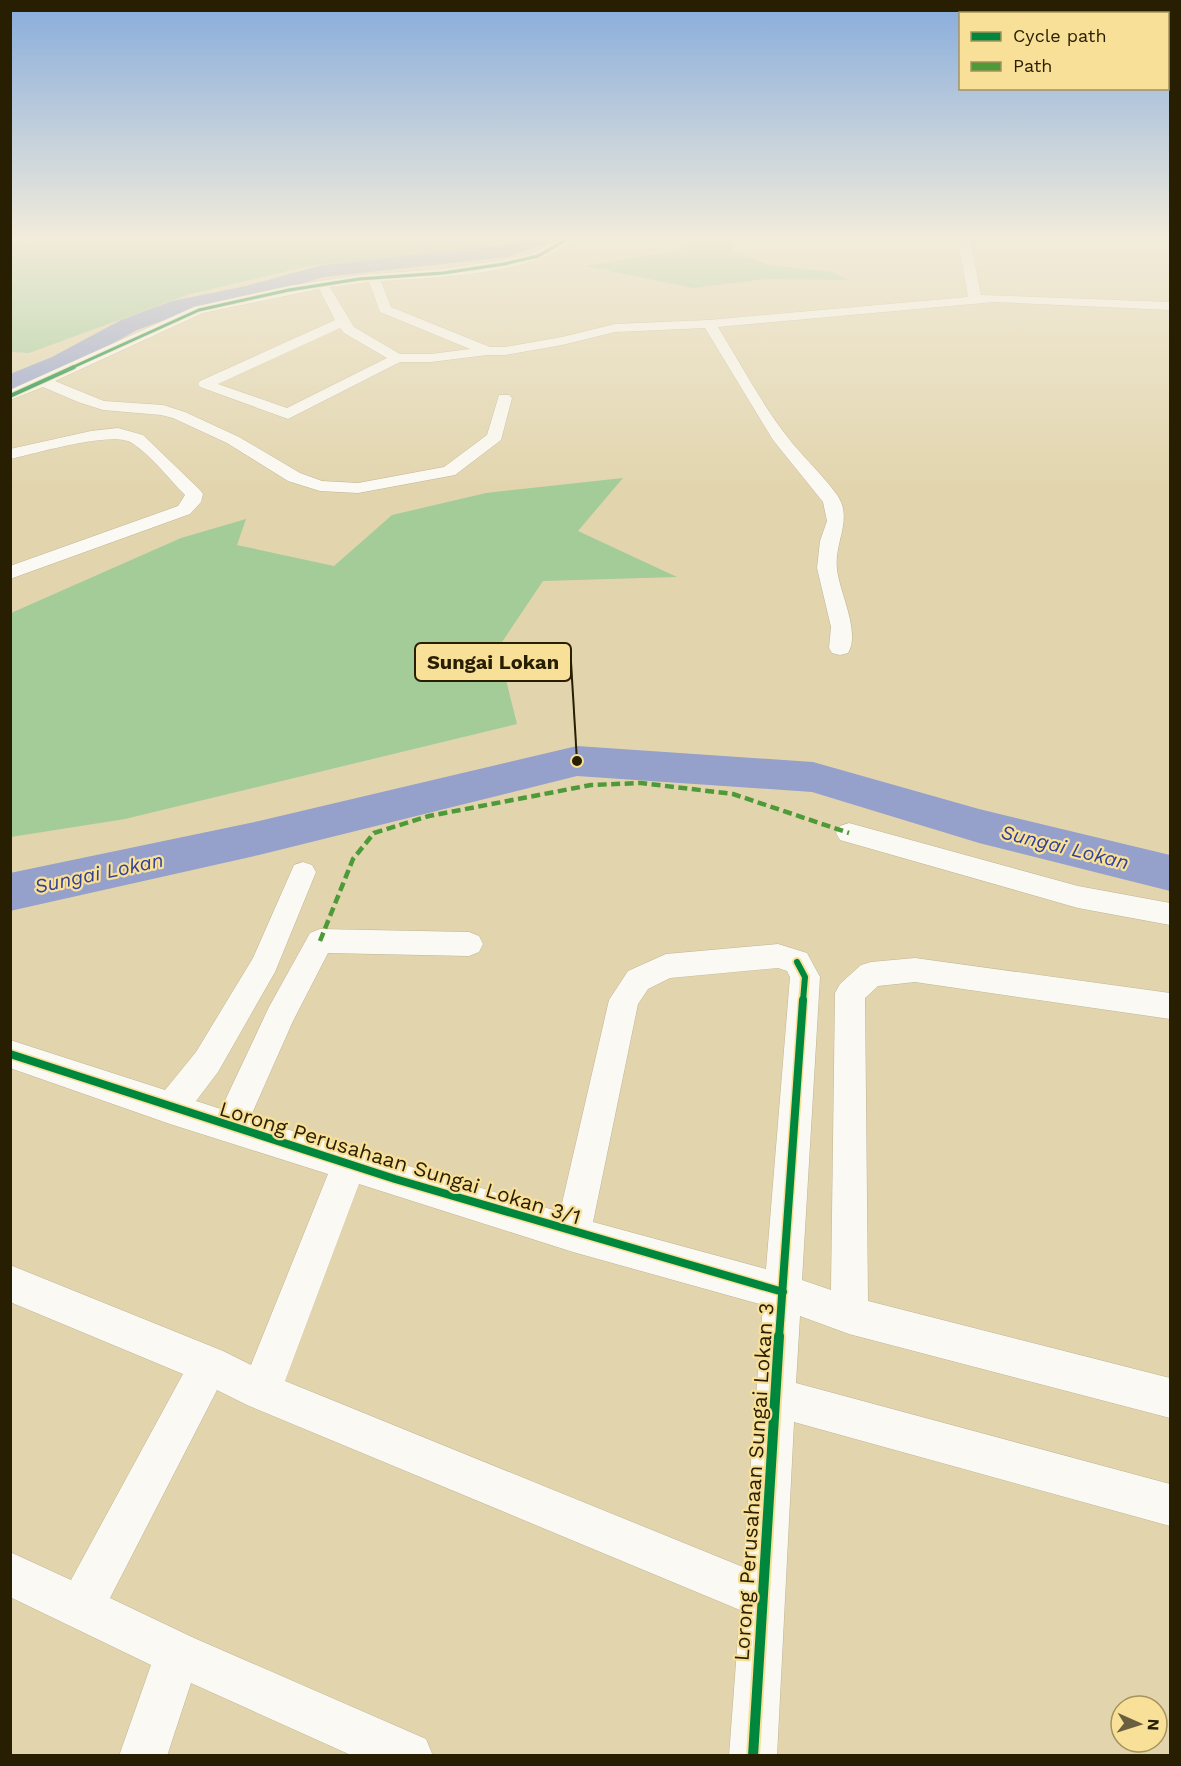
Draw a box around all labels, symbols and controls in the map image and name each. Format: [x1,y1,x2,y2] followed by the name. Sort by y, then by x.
[959,12,1169,90] legend
[1013,25,1107,46] text: Cycle path
[1013,55,1053,76] text: Path
[415,643,571,681] callout: Sungai Lokan
[427,650,559,674] text: Sungai Lokan
[998,819,1132,875] water label: Sungai Lokan
[32,848,166,898] water label: Sungai Lokan
[216,1096,584,1230] street label: Lorong Perusahaan Sungai Lokan 3/1
[729,1302,778,1662] street label: Lorong Perusahaan Sungai Lokan 3
[1109,1694,1169,1754] north arrow
[1144,1718,1163,1731] text: N

